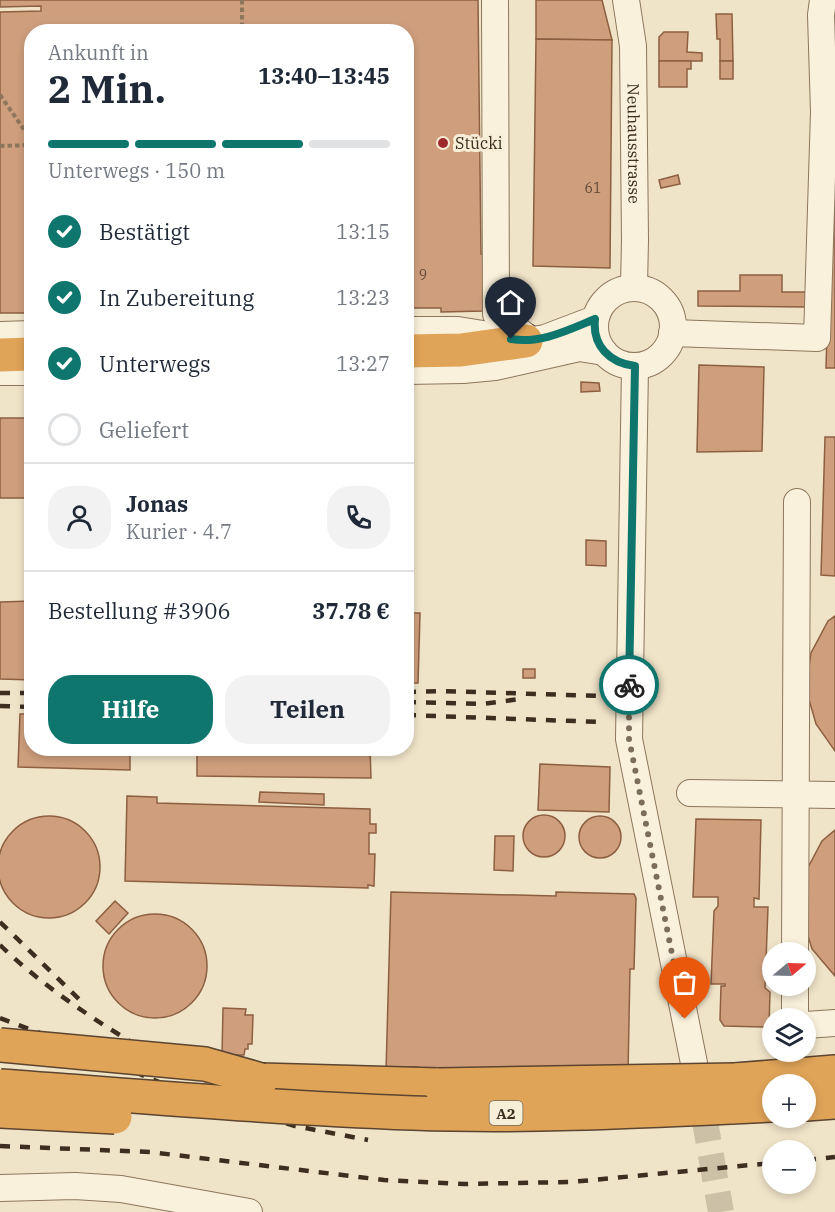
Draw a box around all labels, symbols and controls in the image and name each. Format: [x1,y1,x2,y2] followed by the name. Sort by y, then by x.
[48,39,149,66] text: Ankunft in
[258,61,390,90] text: 13:40–13:45
[48,63,166,114] text: 2 Min.
[623,83,645,204] street label: Neuhausstrasse
[455,133,503,153] place label: Stücki
[436,136,450,150] marker: Stücki
[48,157,225,184] text: Unterwegs · 150 m
[585,179,601,197] house number: 61
[48,215,81,248] icon: check
[99,217,190,246] text: Bestätigt
[336,218,390,245] text: 13:15
[419,266,427,284] house number: 9
[485,277,536,339] pin
[48,281,81,314] icon: check
[99,283,254,312] text: In Zubereitung
[336,284,390,311] text: 13:23
[494,286,527,319] icon: home
[48,347,81,380] icon: check
[99,349,211,378] text: Unterwegs
[336,350,390,377] text: 13:27
[99,415,189,444] text: Geliefert
[48,486,111,549] button: person
[327,486,390,549] button: phone
[126,489,188,518] text: Jonas
[126,518,232,545] text: Kurier · 4.7
[48,596,231,625] text: Bestellung #3906
[312,596,390,625] text: 37.78 €
[599,655,659,715] courier
[613,669,646,702] icon: bike
[48,675,213,744] button: Hilfe
[225,675,390,744] button: Teilen
[762,942,816,996] north arrow
[762,942,816,1194] map controls
[659,957,710,1019] pin
[668,966,701,999] icon: bag
[762,1008,816,1062] button: layers
[762,1074,816,1128] button: +
[490,1101,522,1125] road number: A2
[762,1140,816,1194] button: −

